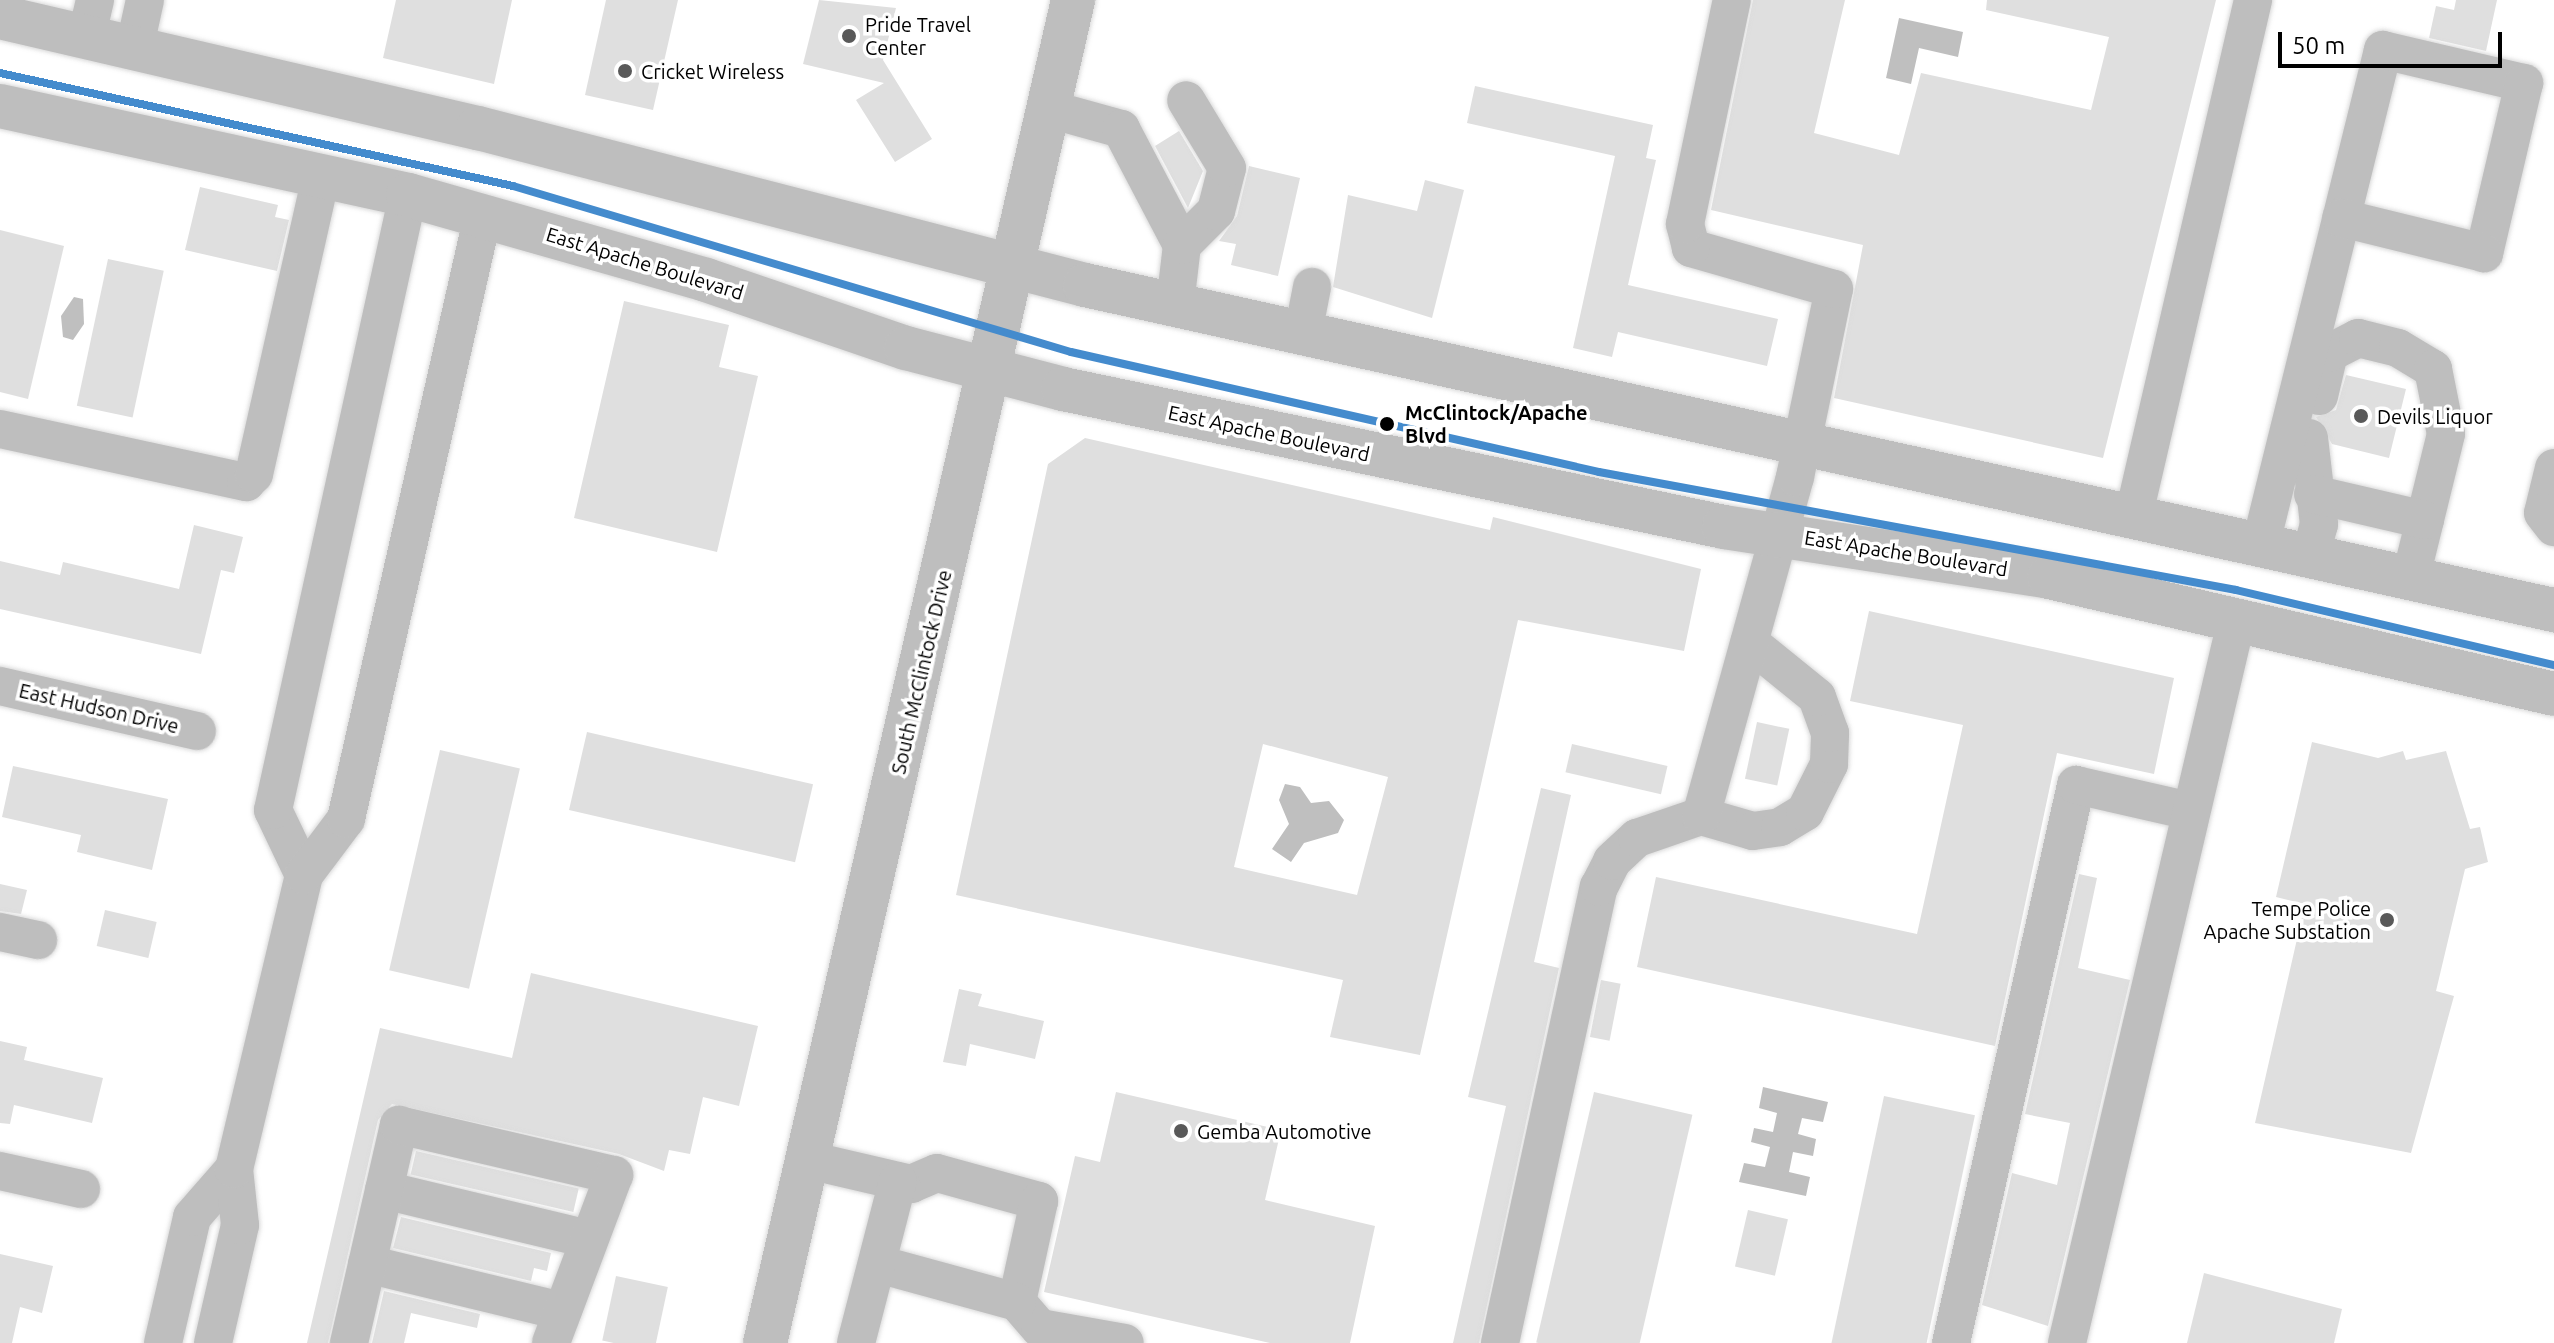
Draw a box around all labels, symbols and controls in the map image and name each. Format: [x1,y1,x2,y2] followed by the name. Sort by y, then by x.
[865,12,971,59] place label: Pride Travel Center
[2282,16,2506,66] scale bar
[840,27,858,45] marker: Pride Travel Center
[2292,32,2345,59] text: 50 m
[641,59,784,83] place label: Cricket Wireless
[616,62,634,80] marker: Cricket Wireless
[543,222,747,304] street label: East Apache Boulevard
[1166,400,1372,466] street label: East Apache Boulevard
[1405,400,1588,447] place label: McClintock/Apache Blvd
[2377,404,2493,428] place label: Devils Liquor
[2352,407,2370,425] marker: Devils Liquor
[1376,413,1398,435] marker: McClintock/Apache Blvd
[1803,525,2009,581] street label: East Apache Boulevard
[886,568,956,776] street label: South McClintock Drive
[17,678,181,738] street label: East Hudson Drive
[2203,896,2371,943] place label: Tempe Police Apache Substation
[2378,911,2396,929] marker: Tempe Police Apache Substation
[1197,1119,1371,1143] place label: Gemba Automotive
[1172,1122,1190,1140] marker: Gemba Automotive

